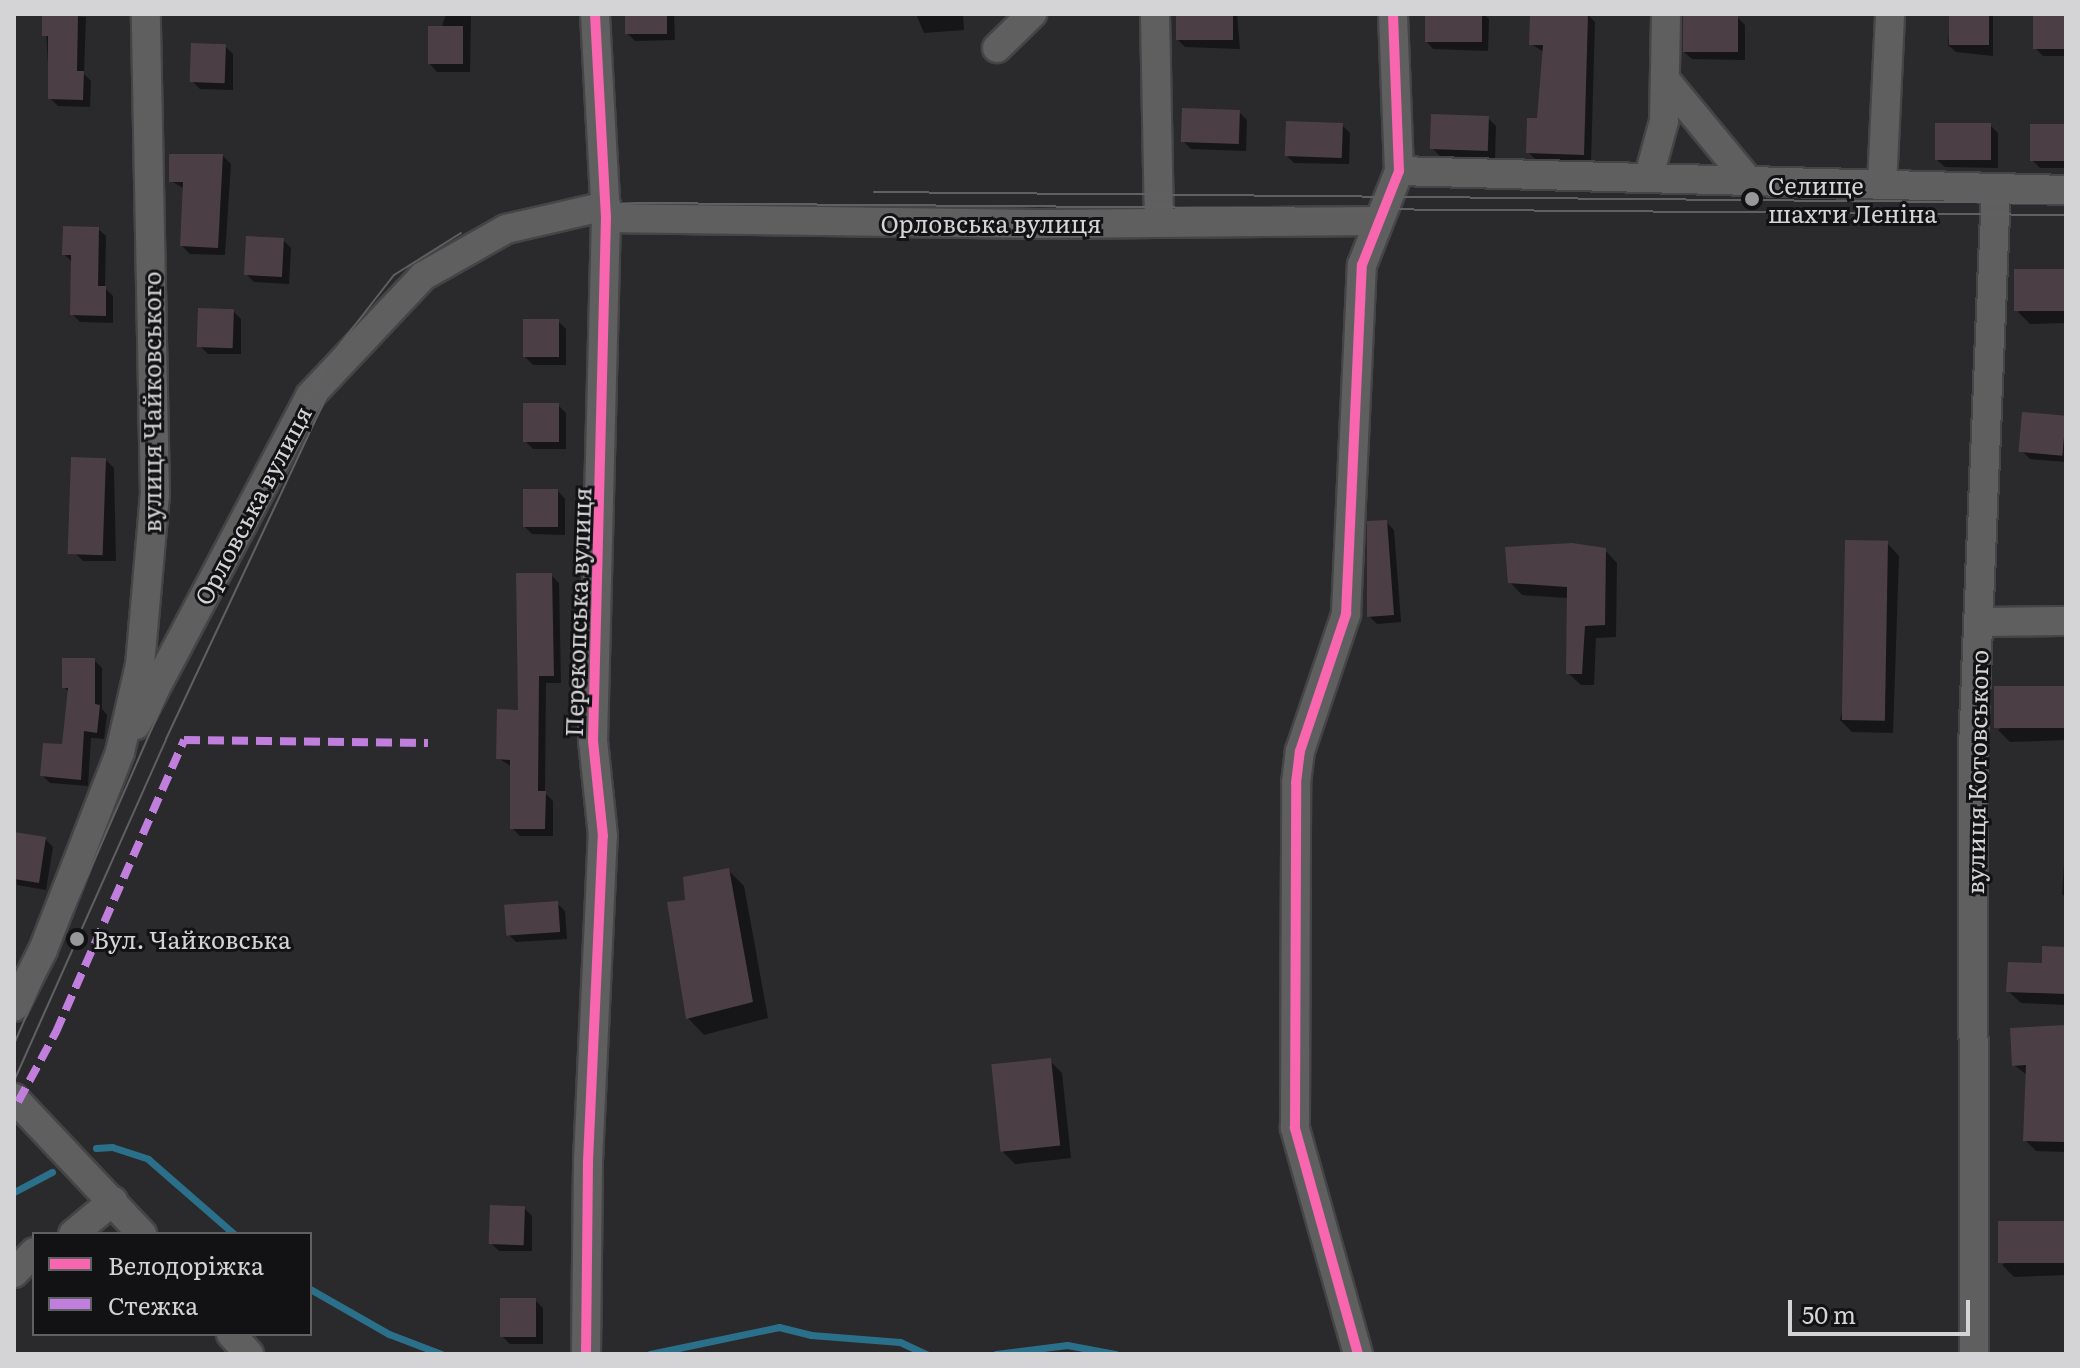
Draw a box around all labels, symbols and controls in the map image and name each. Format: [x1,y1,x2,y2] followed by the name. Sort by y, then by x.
[1768,171,1937,227] place label: Селище шахти Леніна
[1743,190,1761,208] marker: Селище шахти Леніна
[881,209,1101,237] street label: Орловська вулиця
[137,271,165,533] street label: вулиця Чайковського
[187,401,317,609] street label: Орловська вулиця
[558,487,596,737] street label: Перекопська вулиця
[1959,649,1993,895] street label: вулиця Котовського
[93,925,291,953] place label: Вул. Чайковська
[68,930,86,948] marker: Вул. Чайковська
[32,1232,312,1336] legend
[108,1247,264,1282] text: Велодоріжка
[1792,1284,1974,1334] scale bar
[108,1287,198,1322] text: Стежка
[1802,1296,1856,1331] text: 50 m

